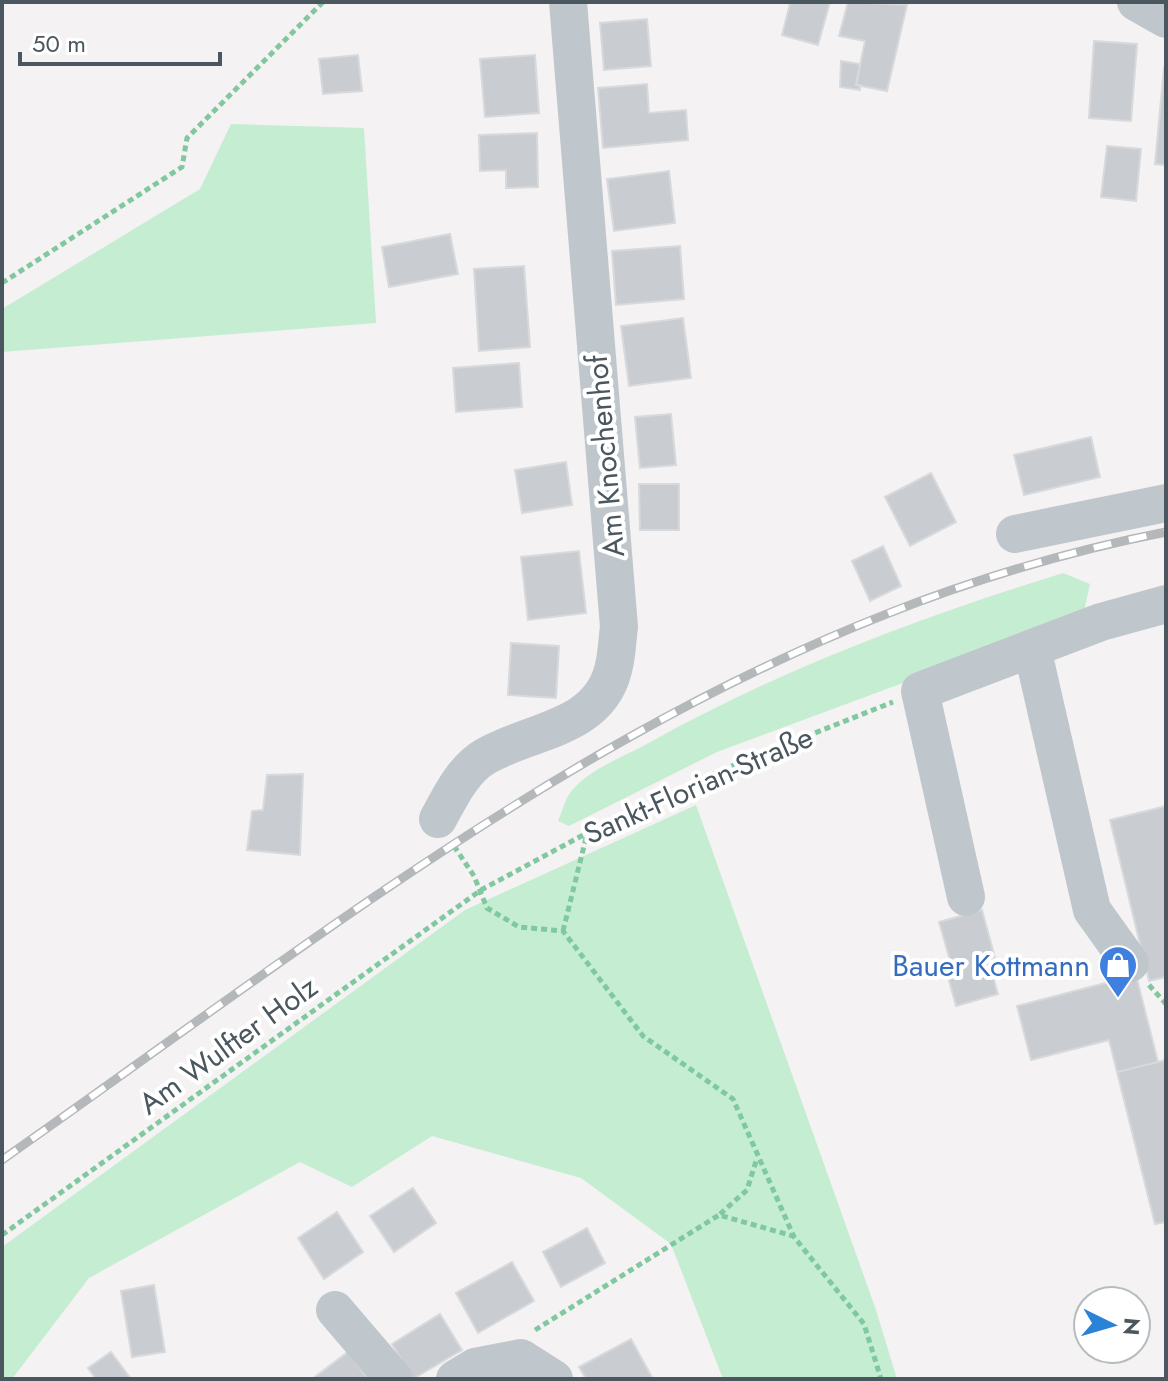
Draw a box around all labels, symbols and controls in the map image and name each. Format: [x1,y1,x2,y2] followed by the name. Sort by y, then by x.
[20,16,220,66] scale bar
[32,26,86,61] text: 50 m
[575,351,635,559] street label: Am Knochenhof
[576,715,820,855] street label: Sankt-Florian-Straße
[892,944,1090,987] place label: Bauer Kottmann
[1097,944,1139,999] shop icon: Bauer Kottmann
[130,965,326,1125] street label: Am Wulfter Holz
[1072,1285,1152,1365] north arrow
[1115,1317,1149,1337] text: N

